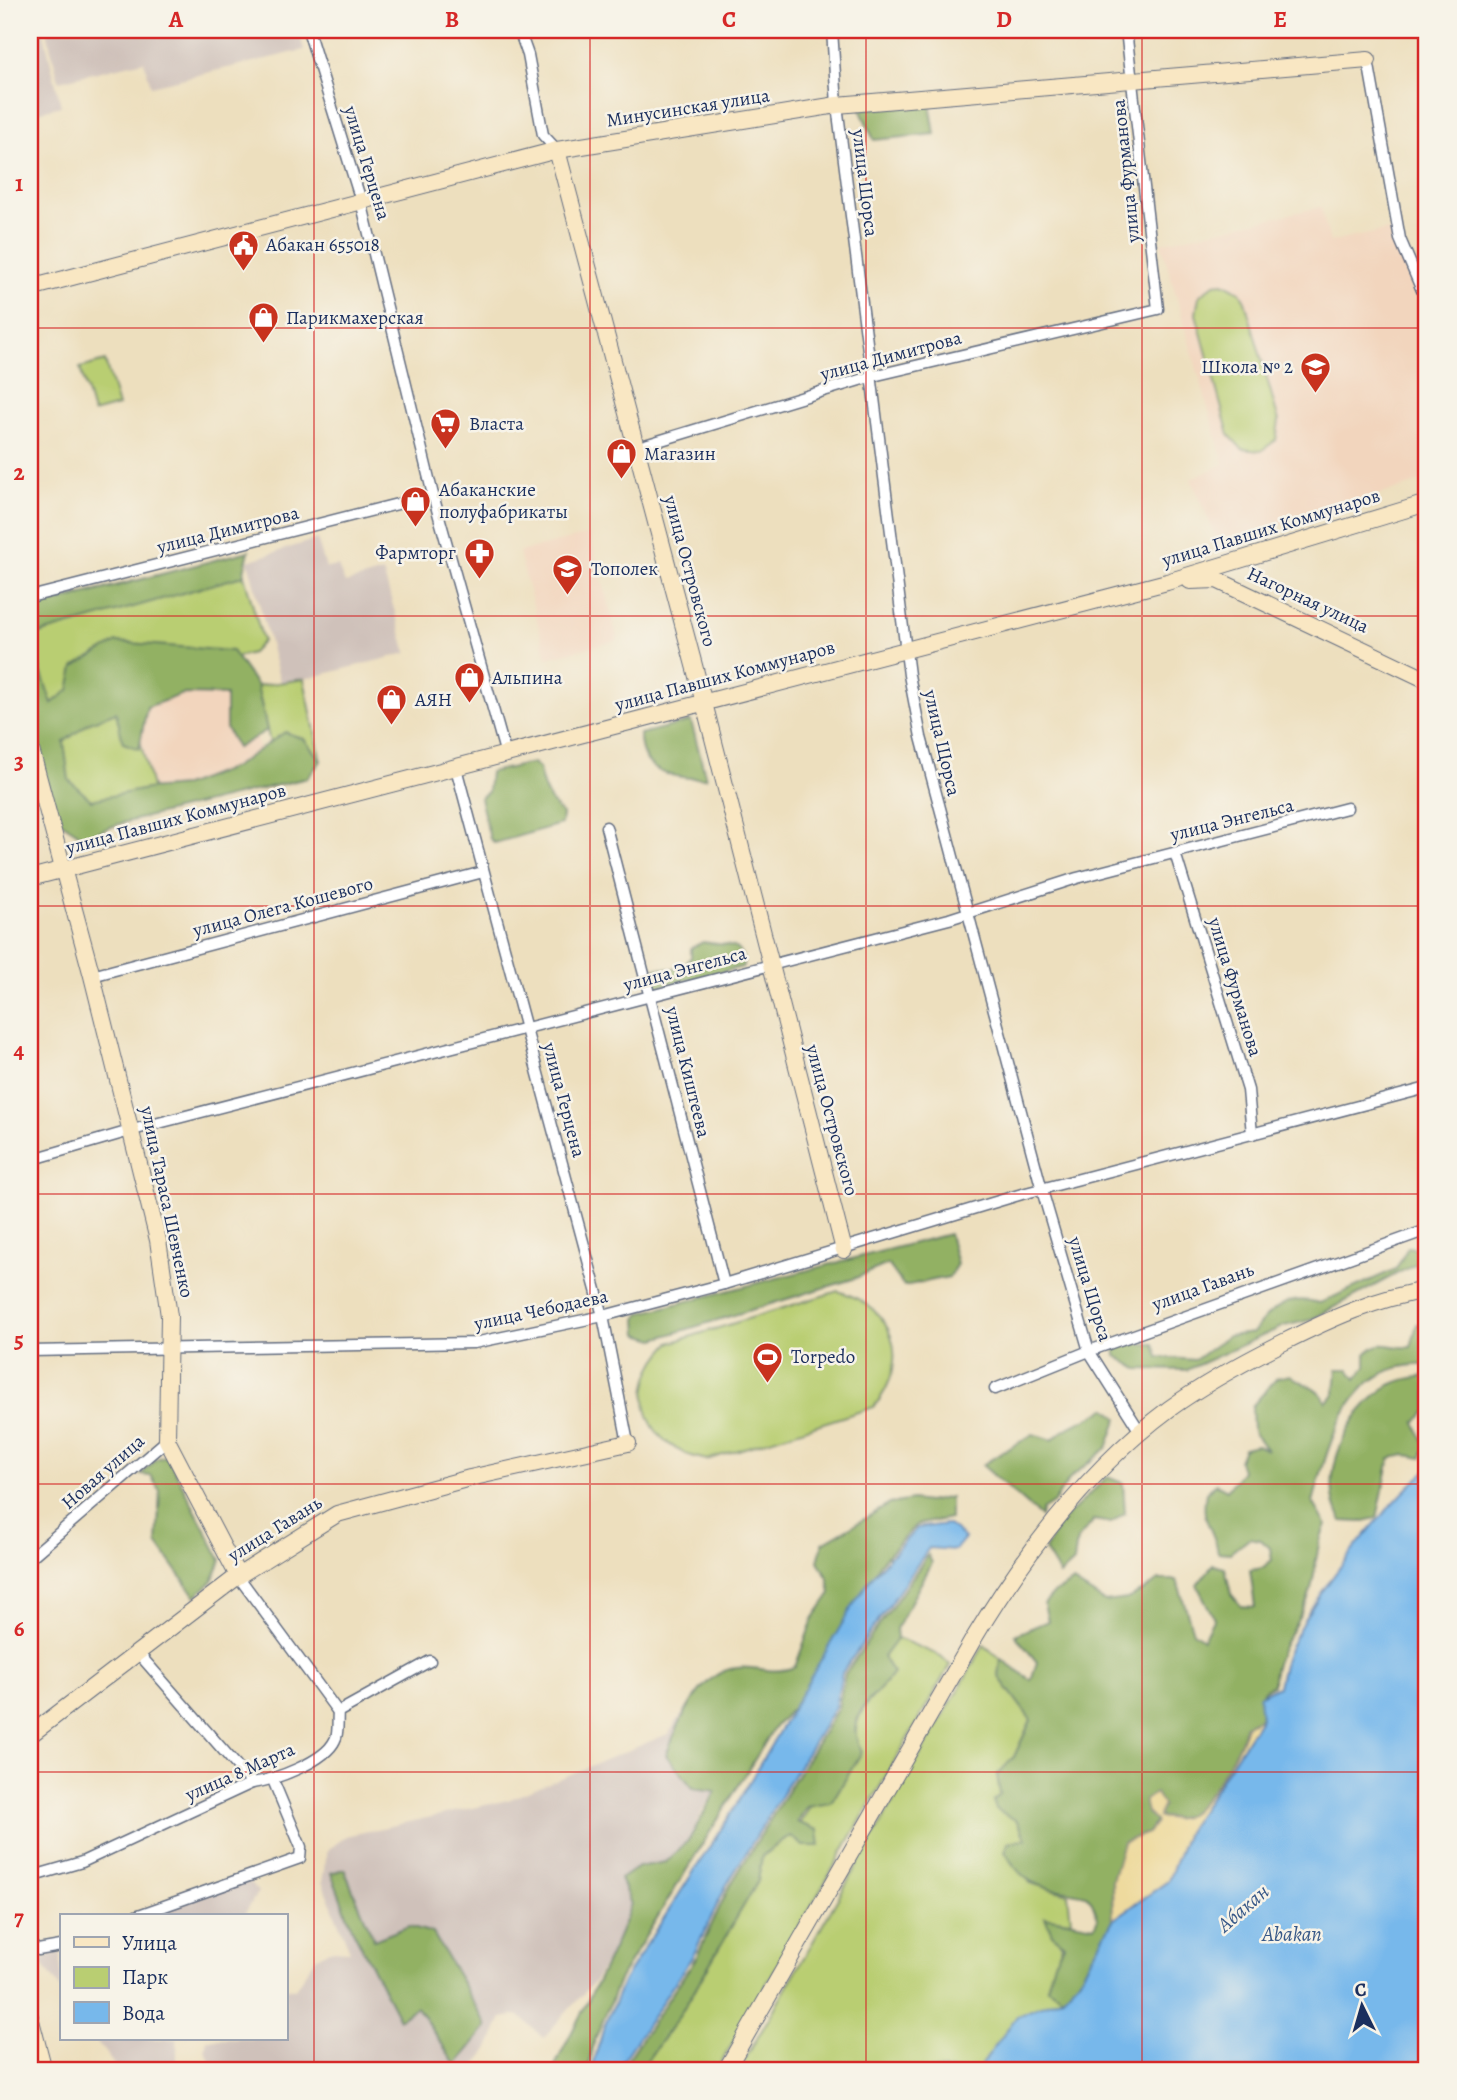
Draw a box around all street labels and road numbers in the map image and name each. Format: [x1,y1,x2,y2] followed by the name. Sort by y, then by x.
[605,82,772,134] street label: Минусинская улица
[1106,98,1147,245] street label: улица Фурманова
[337,102,397,223] street label: улица Герцена
[845,127,885,239] street label: улица Щорса
[817,325,965,388] street label: улица Димитрова
[1158,482,1383,574] street label: улица Павших Коммунаров
[657,492,723,650] street label: улица Островского
[153,500,302,560] street label: улица Димитрова
[1243,560,1373,640] street label: Нагорная улица
[611,634,838,718] street label: улица Павших Коммунаров
[917,686,967,799] street label: улица Щорса
[62,777,289,861] street label: улица Павших Коммунаров
[1167,792,1297,848] street label: улица Энгельса
[189,870,376,944] street label: улица Олега Кошевого
[1201,913,1269,1060] street label: улица Фурманова
[620,940,750,998] street label: улица Энгельса
[659,1003,717,1141] street label: улица Киштеева
[536,1039,592,1161] street label: улица Герцена
[799,1041,865,1199] street label: улица Островского
[134,1103,200,1300] street label: улица Тараса Шевченко
[1061,1232,1118,1345] street label: улица Щорса
[1148,1257,1257,1318] street label: улица Гавань
[471,1283,610,1337] street label: улица Чебодаева
[56,1428,150,1516] street label: Новая улица
[222,1490,327,1569] street label: улица Гавань
[180,1736,299,1808] street label: улица 8 Марта

